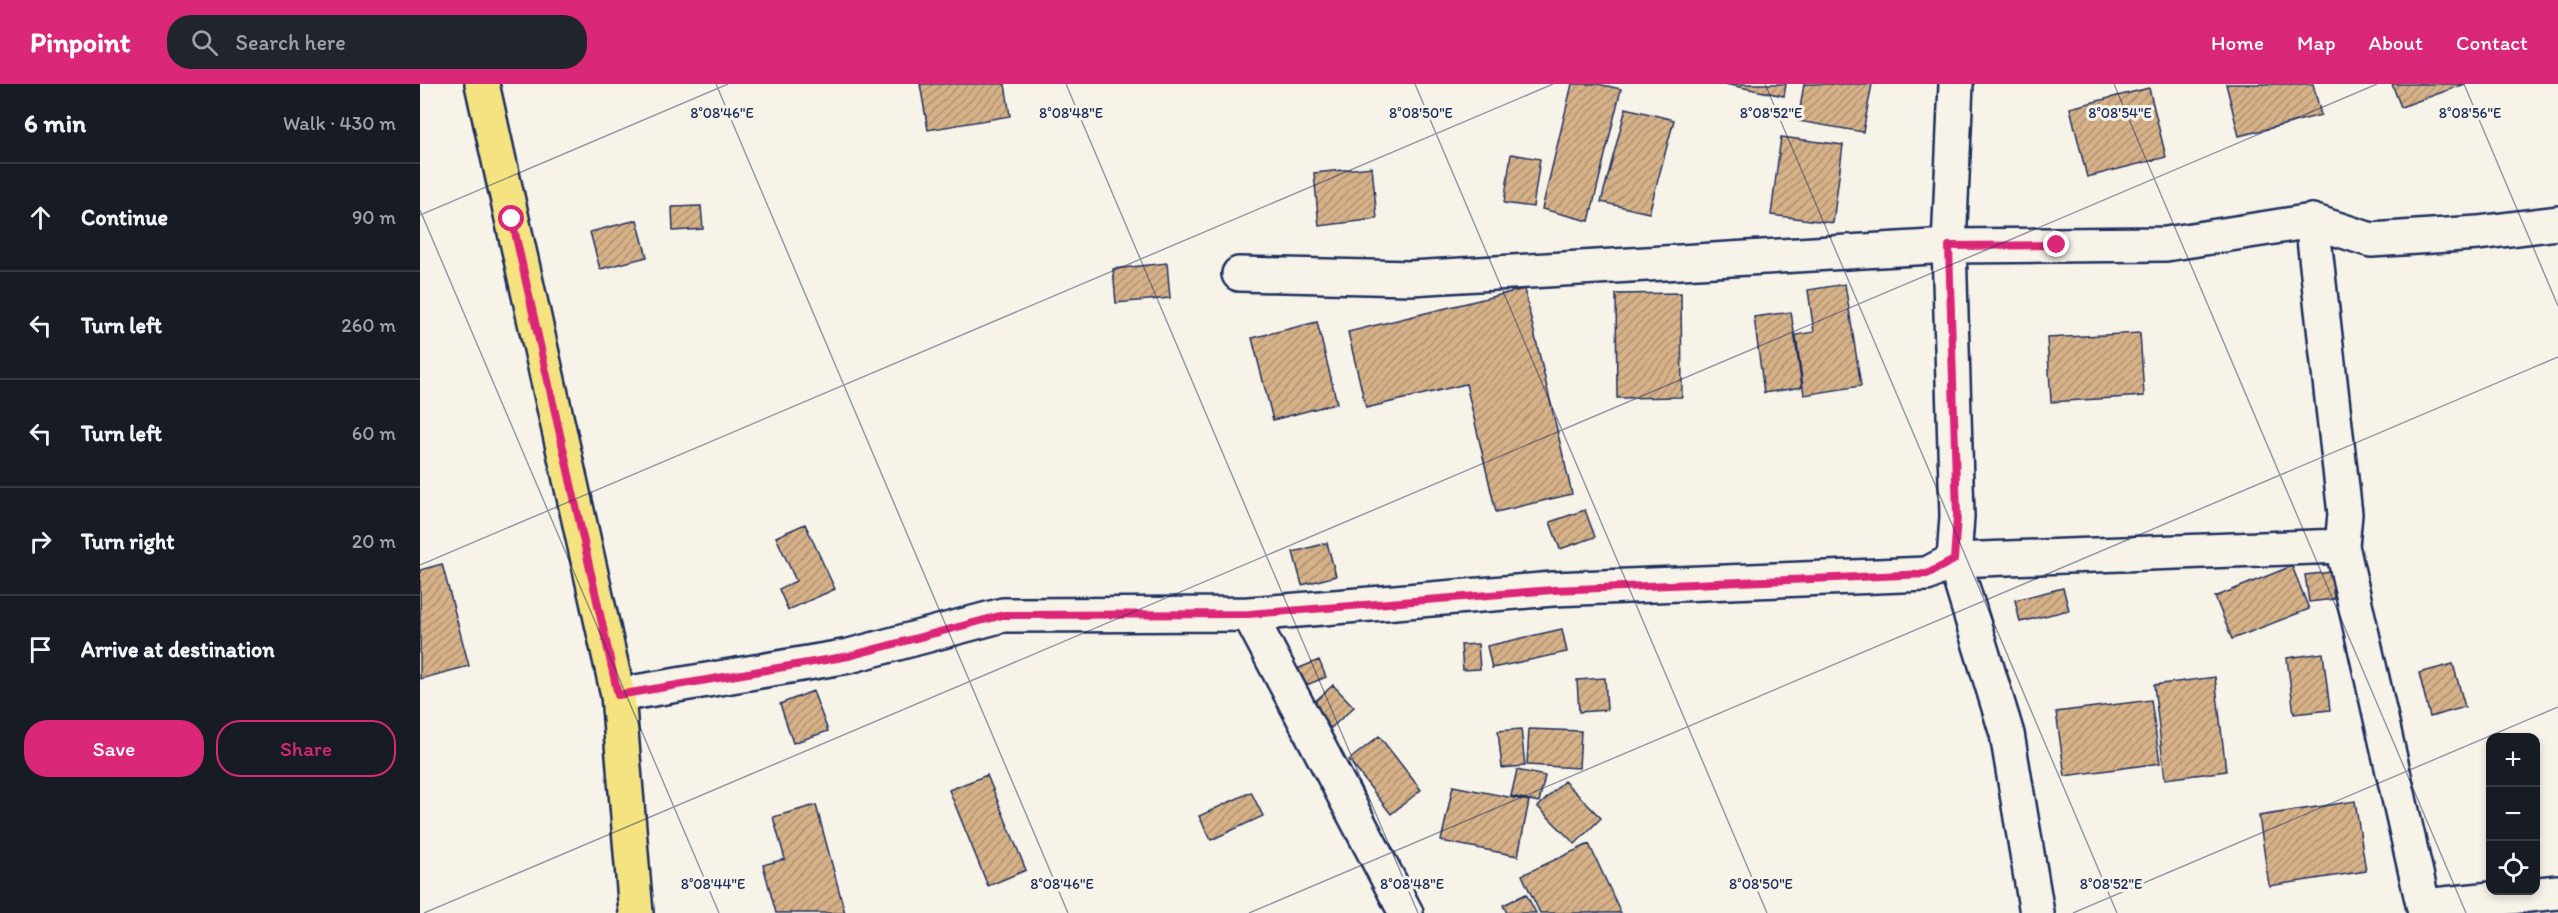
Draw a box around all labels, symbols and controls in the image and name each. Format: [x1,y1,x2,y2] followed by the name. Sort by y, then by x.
[167,15,587,69] search box
[30,25,131,59] text: Pinpoint
[188,26,221,59] icon: search
[236,29,346,56] text: Search here
[2211,30,2264,55] text: Home
[2297,30,2336,55] text: Map
[2369,30,2423,55] text: About
[2456,30,2528,55] text: Contact
[690,104,754,122] text: 8°08'46"E
[1039,104,1103,122] text: 8°08'48"E
[1389,104,1453,122] text: 8°08'50"E
[1740,104,1802,122] text: 8°08'52"E
[2088,104,2152,122] text: 8°08'54"E
[2439,104,2501,122] text: 8°08'56"E
[24,107,86,139] text: 6 min
[283,111,396,135] text: Walk · 430 m
[24,201,57,234] icon: ahead
[81,204,168,231] text: Continue
[352,205,396,229] text: 90 m
[498,205,524,231] route start
[2043,231,2069,257] route end
[24,309,57,342] icon: left
[81,312,162,339] text: Turn left
[341,313,396,337] text: 260 m
[24,417,57,450] icon: left
[81,420,162,447] text: Turn left
[352,421,396,445] text: 60 m
[24,525,57,558] icon: right
[81,528,175,555] text: Turn right
[352,529,396,553] text: 20 m
[24,633,57,666] icon: arrive
[81,636,275,663] text: Arrive at destination
[24,720,204,777] button: Save
[216,720,396,777] button: Share
[2486,733,2540,895] map controls
[2486,733,2540,787] button: +
[2486,787,2540,841] button: −
[2486,841,2540,895] button: locate
[681,875,745,893] text: 8°08'44"E
[1030,875,1094,893] text: 8°08'46"E
[1380,875,1444,893] text: 8°08'48"E
[1729,875,1793,893] text: 8°08'50"E
[2080,875,2142,893] text: 8°08'52"E

